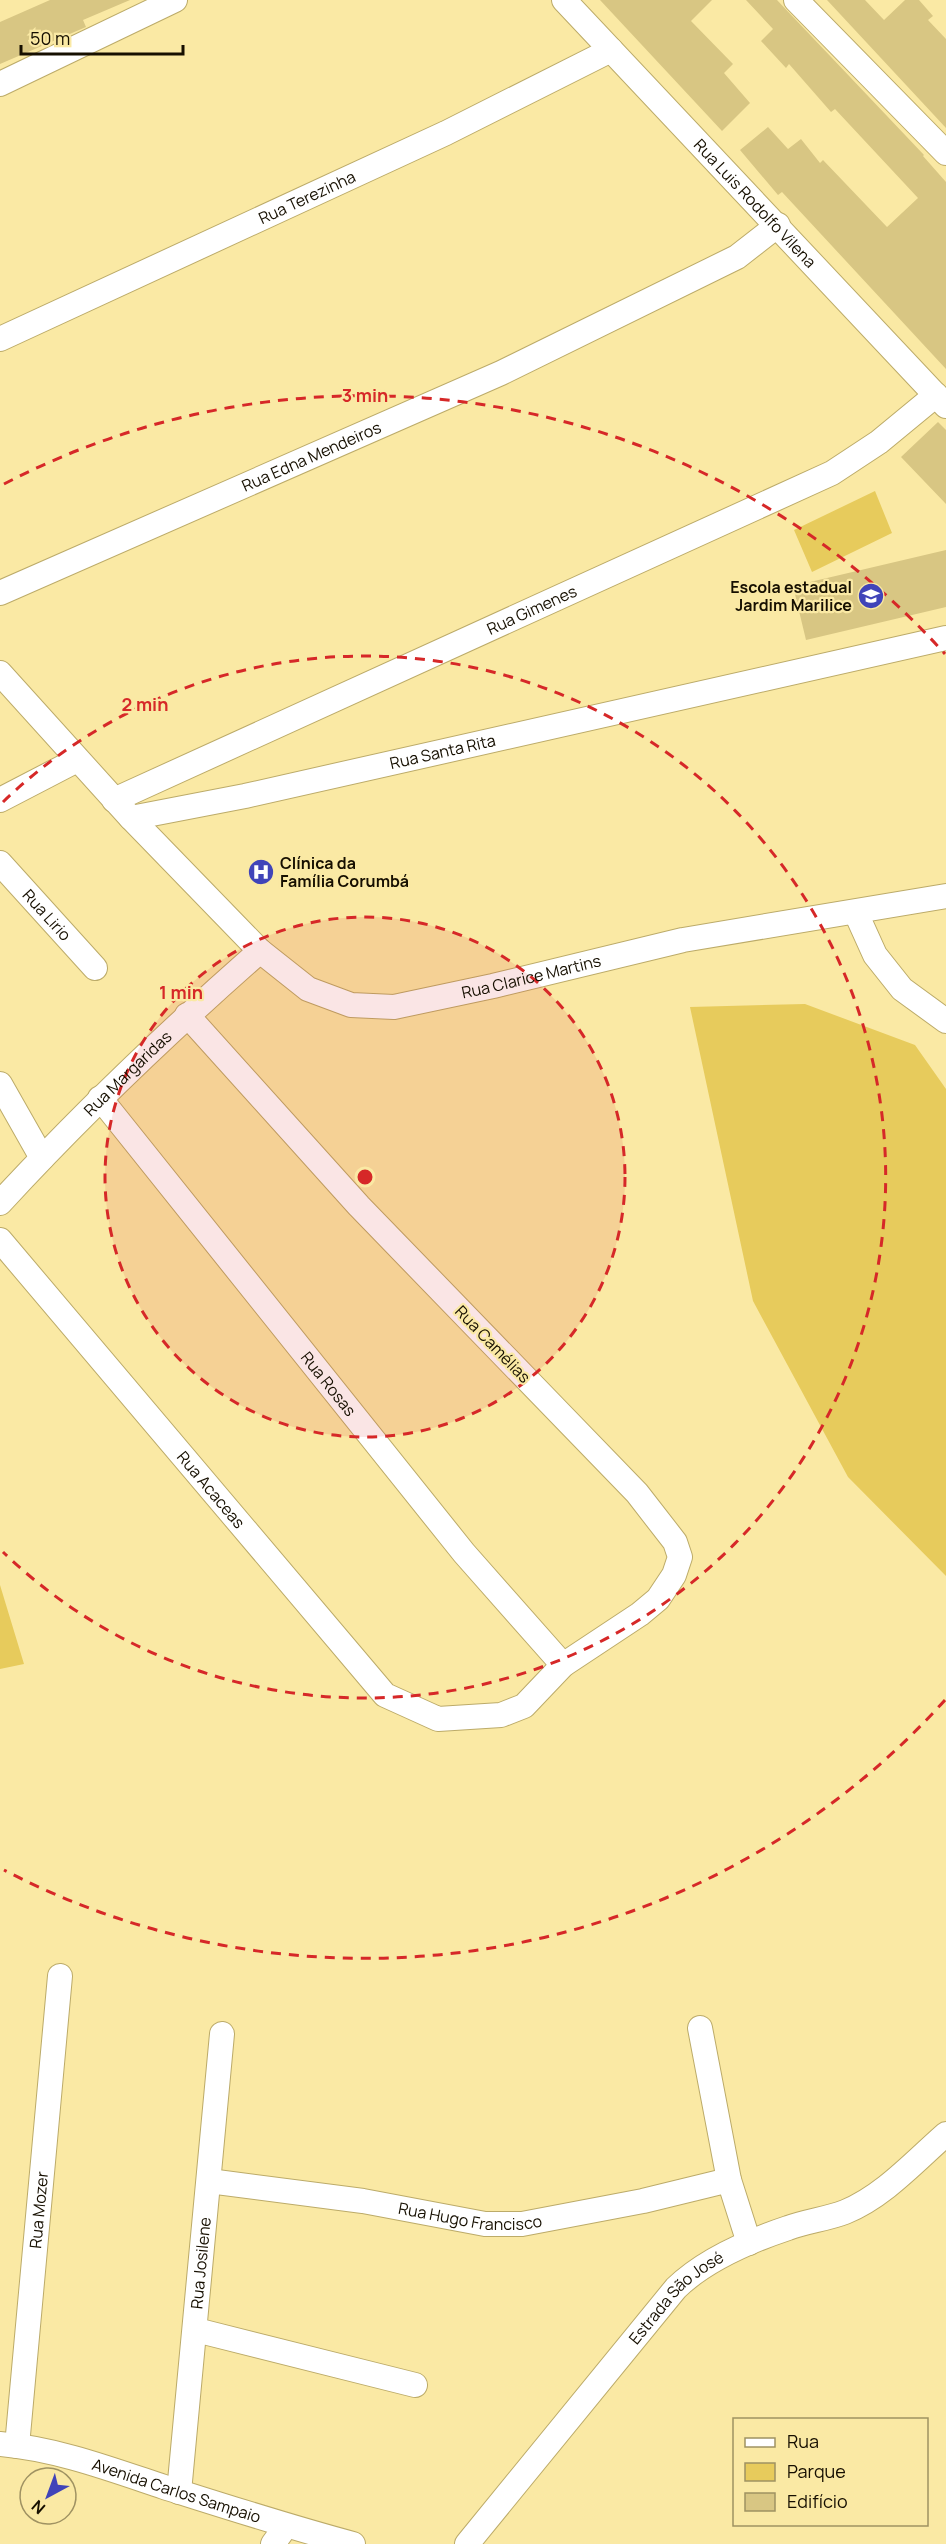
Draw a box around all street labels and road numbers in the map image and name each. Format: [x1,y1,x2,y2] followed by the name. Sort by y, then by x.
[689,134,821,272] street label: Rua Luis Rodolfo Vilena
[255,165,359,229] street label: Rua Terezinha
[238,416,384,497] street label: Rua Edna Mendeiros
[483,580,580,640] street label: Rua Gimenes
[388,729,497,774] street label: Rua Santa Rita
[18,884,76,946] street label: Rua Lirio
[459,949,603,1003] street label: Rua Clarice Martins
[79,1026,176,1121] street label: Rua Margaridas
[450,1300,536,1388] street label: Rua Camélias
[296,1347,361,1421] street label: Rua Rosas
[172,1446,250,1533] street label: Rua Acaceas
[24,2170,53,2249] street label: Rua Mozer
[397,2197,544,2235] street label: Rua Hugo Francisco
[185,2216,216,2310] street label: Rua Josilene
[624,2246,727,2349] street label: Estrada São José
[89,2453,264,2528] street label: Avenida Carlos Sampaio

